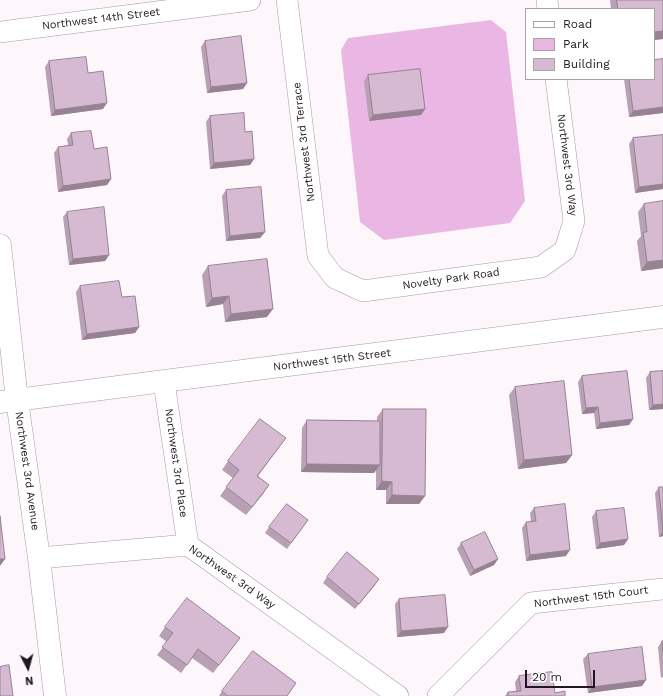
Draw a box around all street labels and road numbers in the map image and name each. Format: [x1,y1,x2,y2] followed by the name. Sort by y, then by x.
[41,5,161,33] street label: Northwest 14th Street
[290,81,318,203] street label: Northwest 3rd Terrace
[554,113,580,217] street label: Northwest 3rd Way
[402,266,500,292] street label: Novelty Park Road
[272,346,392,374] street label: Northwest 15th Street
[162,408,190,518] street label: Northwest 3rd Place
[12,411,42,531] street label: Northwest 3rd Avenue
[186,542,278,612] street label: Northwest 3rd Way
[533,583,649,611] street label: Northwest 15th Court

